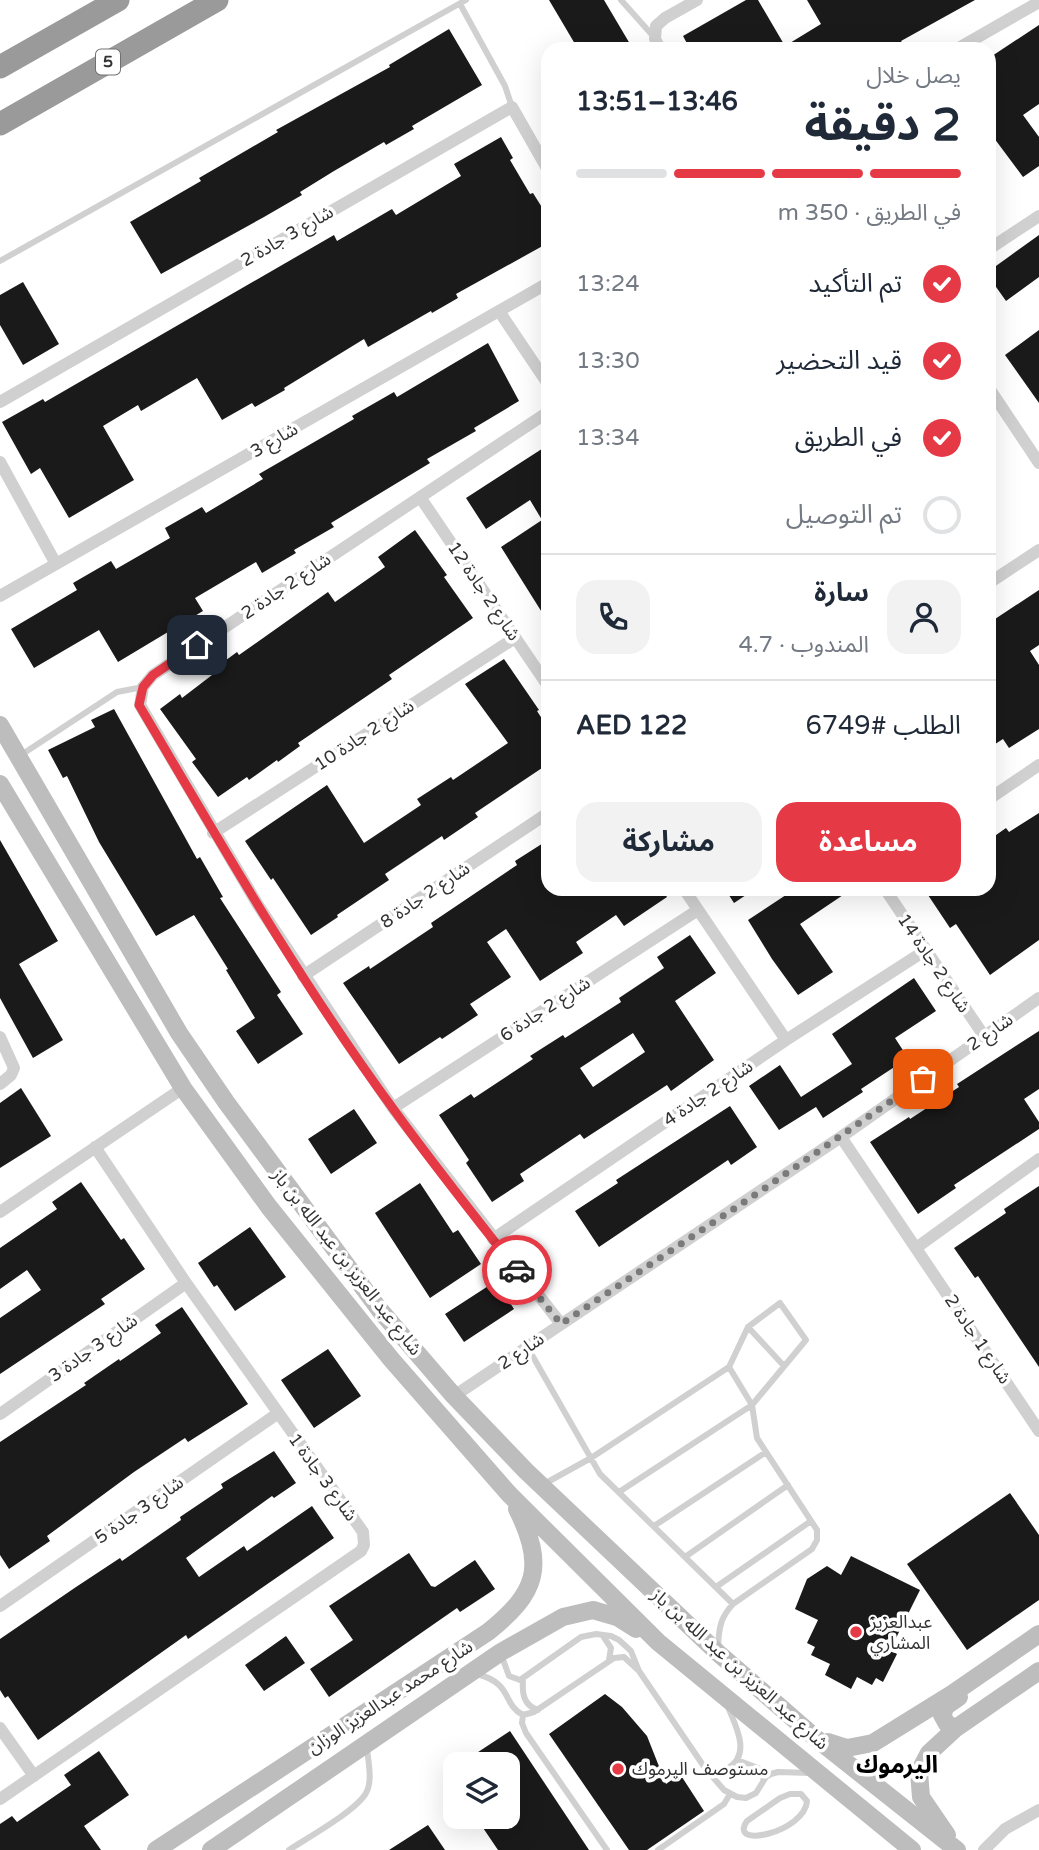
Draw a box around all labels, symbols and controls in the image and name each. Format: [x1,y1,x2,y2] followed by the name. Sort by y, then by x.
[96,50,120,74] road number: 5
[866,62,961,90] text: يصل خلال
[576,86,738,117] text: 13:46–13:51
[804,98,961,153] text: 2 دقيقة
[778,199,961,227] text: في الطريق · 350 m
[237,201,339,274] street label: شارع 3 جادة 2
[923,265,961,303] icon: check
[808,268,902,299] text: تم التأكيد
[576,270,640,298] text: 13:24
[923,342,961,380] icon: check
[776,345,902,376] text: قيد التحضير
[576,347,640,375] text: 13:30
[246,418,303,465] street label: شارع 3
[923,419,961,457] icon: check
[795,422,902,453] text: في الطريق
[576,424,640,452] text: 13:34
[786,499,902,530] text: تم التوصيل
[440,537,525,646] street label: شارع 2 جادة 12
[237,548,337,627] street label: شارع 2 جادة 2
[814,577,869,608] text: سارة
[576,580,650,654] button: phone
[887,580,961,654] button: person
[167,615,227,675] pin
[178,626,216,664] icon: home
[738,631,869,659] text: المندوب · 4.7
[310,695,420,778] street label: شارع 2 جادة 10
[576,710,687,741] text: AED 122
[805,710,961,741] text: الطلب #6749
[576,802,762,882] button: مشاركة
[776,802,961,882] button: مساعدة
[376,857,476,936] street label: شارع 2 جادة 8
[890,909,975,1018] street label: شارع 2 جادة 14
[496,972,596,1049] street label: شارع 2 جادة 6
[963,1008,1019,1058] street label: شارع 2
[893,1049,953,1109] pin
[659,1055,759,1134] street label: شارع 2 جادة 4
[904,1060,942,1098] icon: bag
[264,1164,427,1361] street label: شارع عبد العزيز بن عبد الله بن باز
[482,1235,552,1305] courier
[498,1251,536,1289] icon: car
[937,1290,1016,1390] street label: شارع 1 جادة 2
[44,1309,143,1389] street label: شارع 3 جادة 3
[494,1328,550,1377] street label: شارع 2
[281,1429,362,1527] street label: شارع 3 جادة 1
[90,1471,189,1551] street label: شارع 3 جادة 5
[644,1583,833,1757] street label: شارع عبد العزيز بن عبد الله بن باز
[869,1611,932,1656] place label: عبدالعزيز المشاري
[848,1624,864,1640] marker: عبدالعزيز المشاري
[303,1635,478,1761] street label: شارع محمد عبدالعزيز الوزان
[856,1751,938,1780] district label: اليرموك
[443,1752,520,1829] map controls
[443,1752,520,1829] button: layers
[632,1758,769,1780] place label: مستوصف اليرموك
[610,1761,626,1777] marker: مستوصف اليرموك

